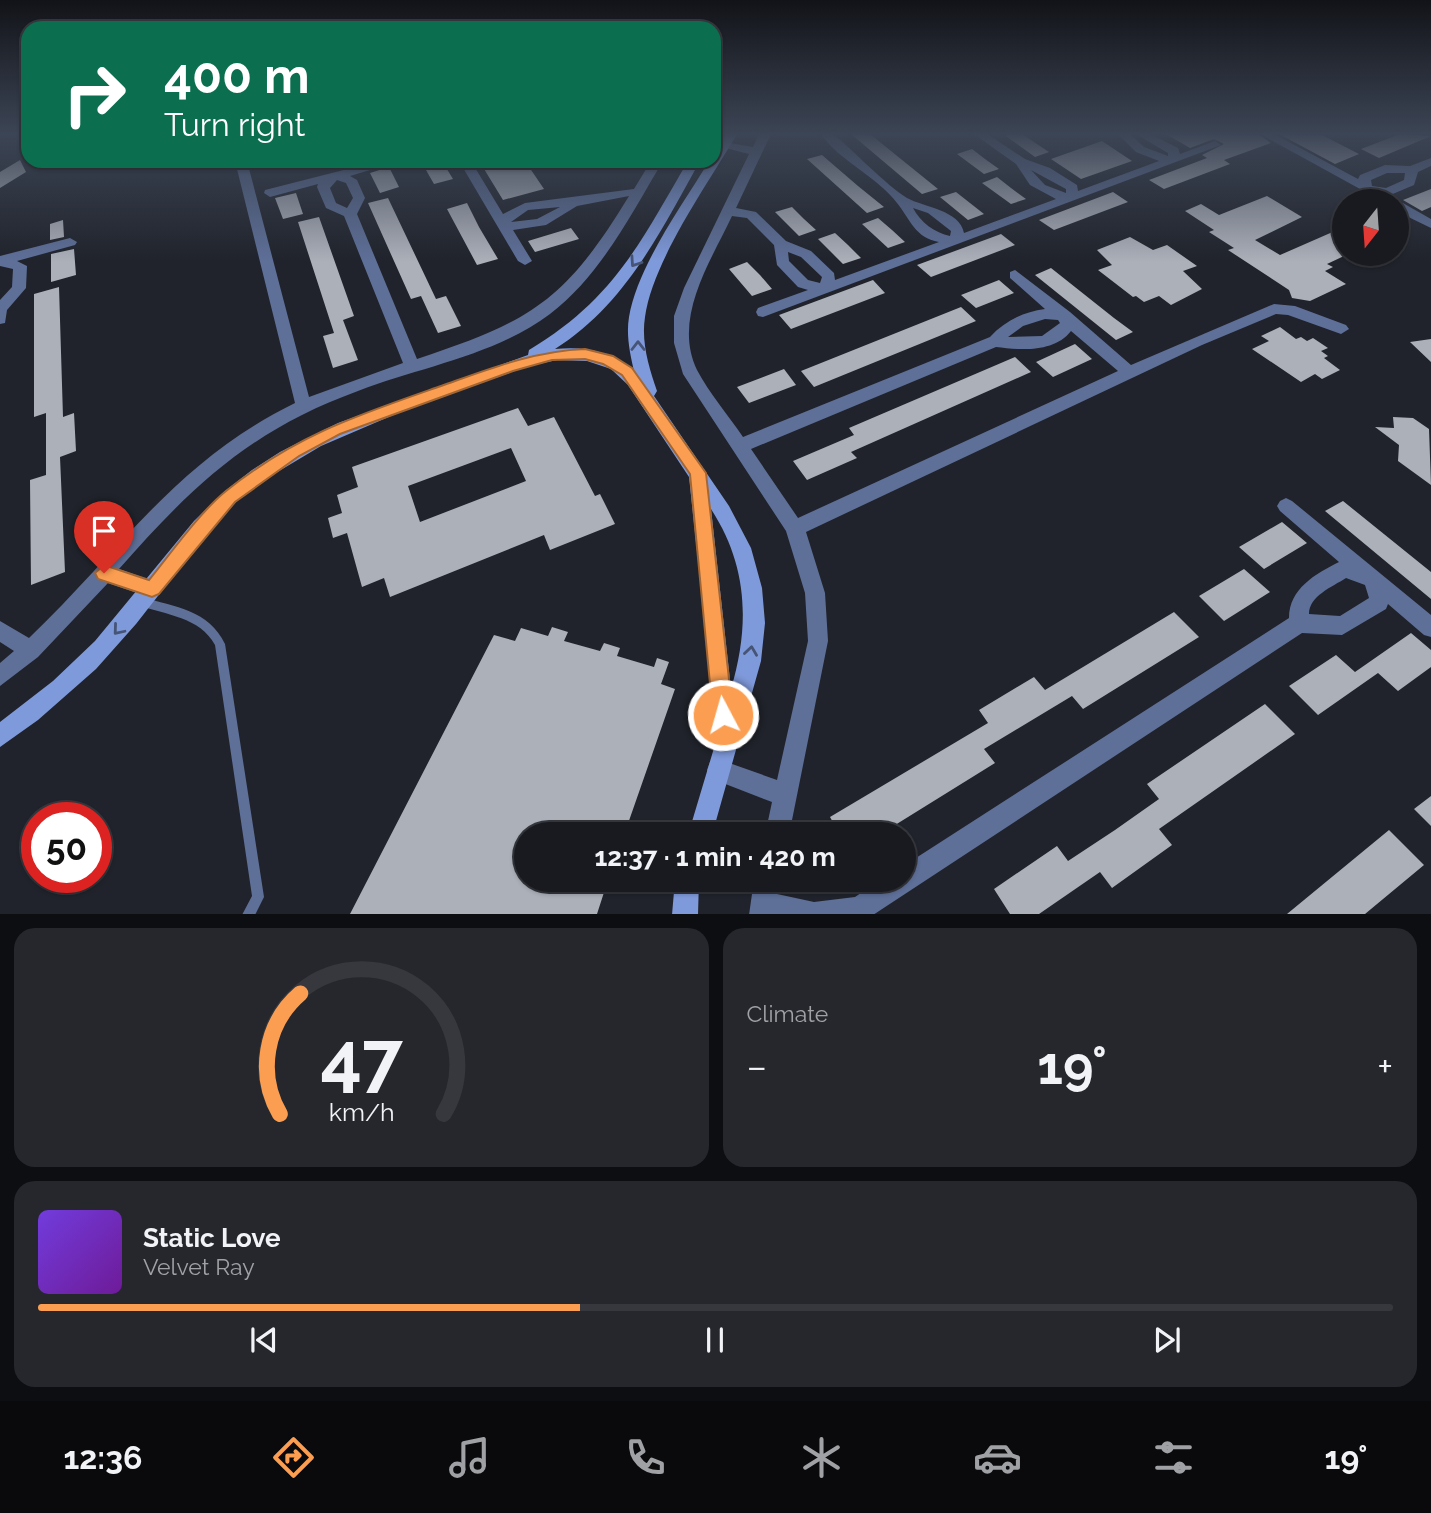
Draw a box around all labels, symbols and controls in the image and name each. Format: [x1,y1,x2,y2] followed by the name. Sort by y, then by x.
[164,47,310,104] text: 400 m
[49,49,140,140] icon: right
[164,106,305,143] text: Turn right
[1332,189,1409,266] north arrow
[1332,189,1409,266] map controls
[631,254,643,267] one-way arrow
[630,340,646,350] one-way arrow
[74,501,134,573] pin
[85,512,123,550] icon: arrive
[114,622,126,635] one-way arrow
[743,645,758,657] one-way arrow
[686,678,760,752] position arrow
[21,802,112,893] speed limit sign: 50
[594,842,836,872] text: 12:37 · 1 min · 420 m
[747,1000,828,1027] text: Climate
[320,1016,403,1101] text: 47
[1037,1035,1107,1096] text: 19°
[747,1044,767,1089] text: −
[1377,1044,1393,1089] text: +
[328,1096,394,1126] text: km/h
[143,1223,281,1253] text: Static Love
[143,1253,255,1280] text: Velvet Ray
[245,1321,283,1359] icon: previous
[696,1321,734,1359] icon: pause
[1148,1321,1186,1359] icon: next
[269,1433,318,1482] icon: directions
[445,1433,494,1482] icon: music
[621,1433,670,1482] icon: phone
[797,1433,846,1482] icon: climate
[973,1433,1022,1482] icon: car
[1149,1433,1198,1482] icon: filters
[63,1439,142,1476] text: 12:36
[1325,1439,1368,1476] text: 19°

